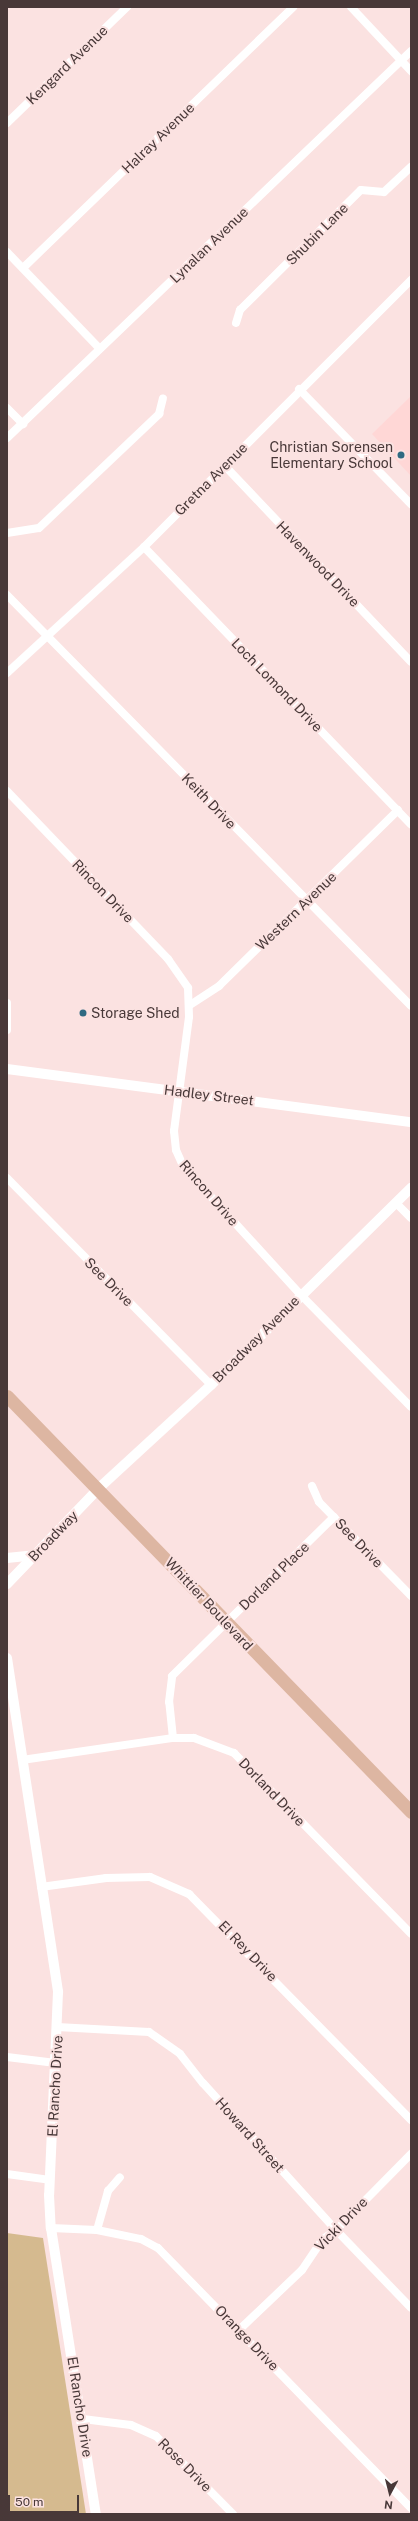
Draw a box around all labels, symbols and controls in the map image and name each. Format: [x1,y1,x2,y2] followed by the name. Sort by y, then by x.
[23,22,111,108] street label: Kengard Avenue
[118,99,198,177] street label: Halray Avenue
[283,200,351,268] street label: Shubin Lane
[166,203,252,287] street label: Lynalan Avenue
[171,439,251,519] street label: Gretna Avenue
[270,439,393,472] place label: Christian Sorensen Elementary School
[396,450,406,460] marker: Christian Sorensen Elementary School
[273,518,363,610] street label: Havenwood Drive
[228,635,326,735] street label: Loch Lomond Drive
[178,770,240,832] street label: Keith Drive
[69,856,137,926] street label: Rincon Drive
[252,868,340,954] street label: Western Avenue
[91,1005,180,1021] place label: Storage Shed
[78,1008,88,1018] marker: Storage Shed
[163,1081,255,1109] street label: Hadley Street
[176,1157,242,1229] street label: Rincon Drive
[81,1254,137,1310] street label: See Drive
[209,1292,303,1386] street label: Broadway Avenue
[25,1507,81,1565] street label: Broadway
[331,1515,387,1571] street label: See Drive
[235,1538,313,1614] street label: Dorland Place
[162,1554,256,1654] street label: Whittier Boulevard
[235,1754,309,1830] street label: Dorland Drive
[215,1917,281,1985] street label: El Rey Drive
[44,2035,66,2137] street label: El Rancho Drive
[212,2094,288,2176] street label: Howard Street
[311,2193,371,2255] street label: Vicki Drive
[212,2302,282,2374] street label: Orange Drive
[64,2355,96,2459] street label: El Rancho Drive
[155,2435,215,2495] street label: Rose Drive
[370,2473,410,2513] north arrow
[10,2487,81,2513] scale bar
[15,2495,43,2509] text: 50 m
[384,2498,394,2511] text: N

